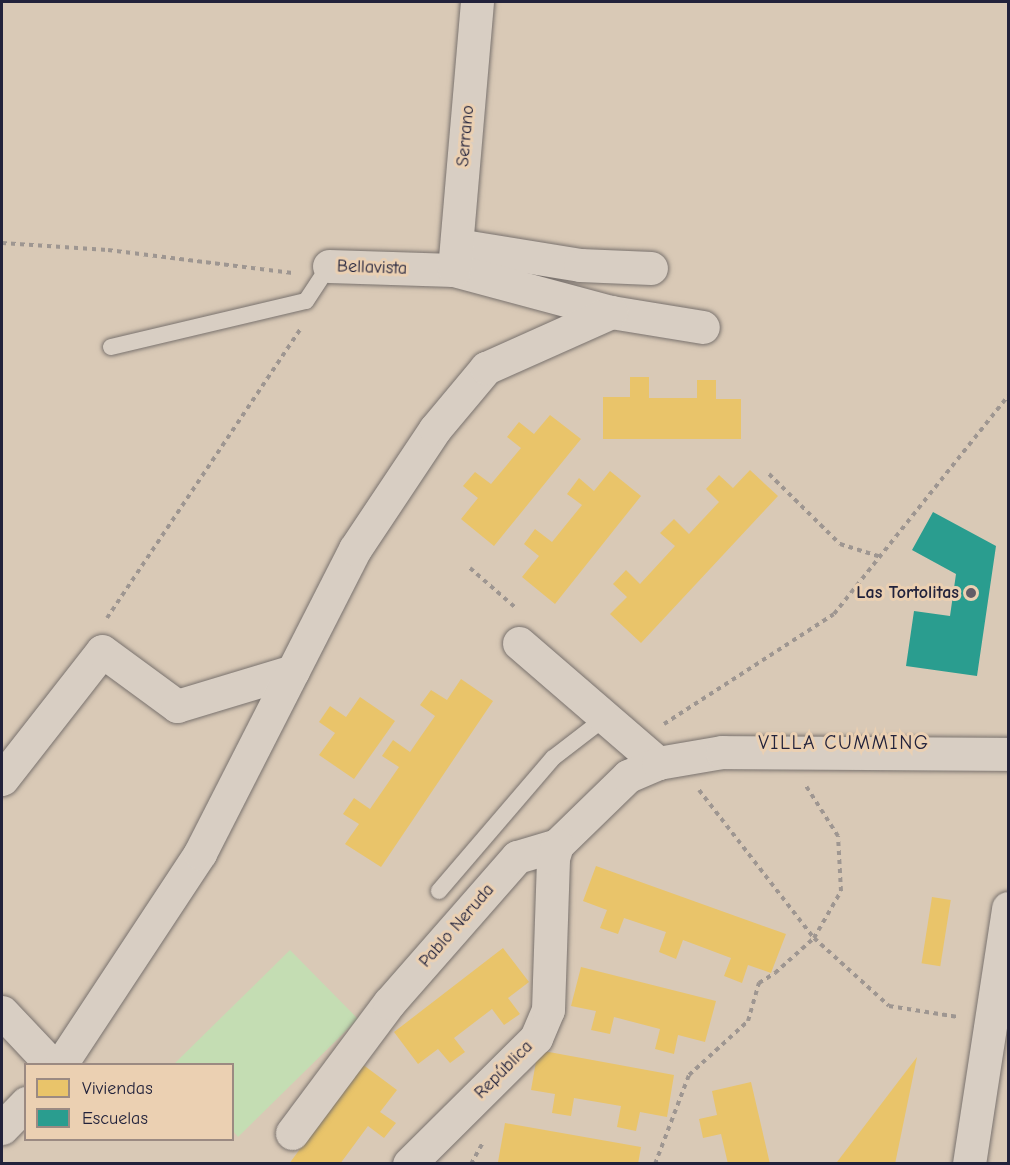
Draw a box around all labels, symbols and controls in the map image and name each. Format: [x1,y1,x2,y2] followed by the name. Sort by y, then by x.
[453,104,479,168] street label: Serrano
[336,256,408,280] street label: Bellavista
[856,582,959,604] place label: Las Tortolitas
[964,586,978,600] marker: Las Tortolitas
[758,730,930,754] district label: VILLA CUMMING
[415,880,499,972] street label: Pablo Neruda
[470,1036,538,1104] street label: República
[24,1063,234,1141] legend
[82,1078,153,1099] text: Viviendas
[82,1108,148,1129] text: Escuelas

